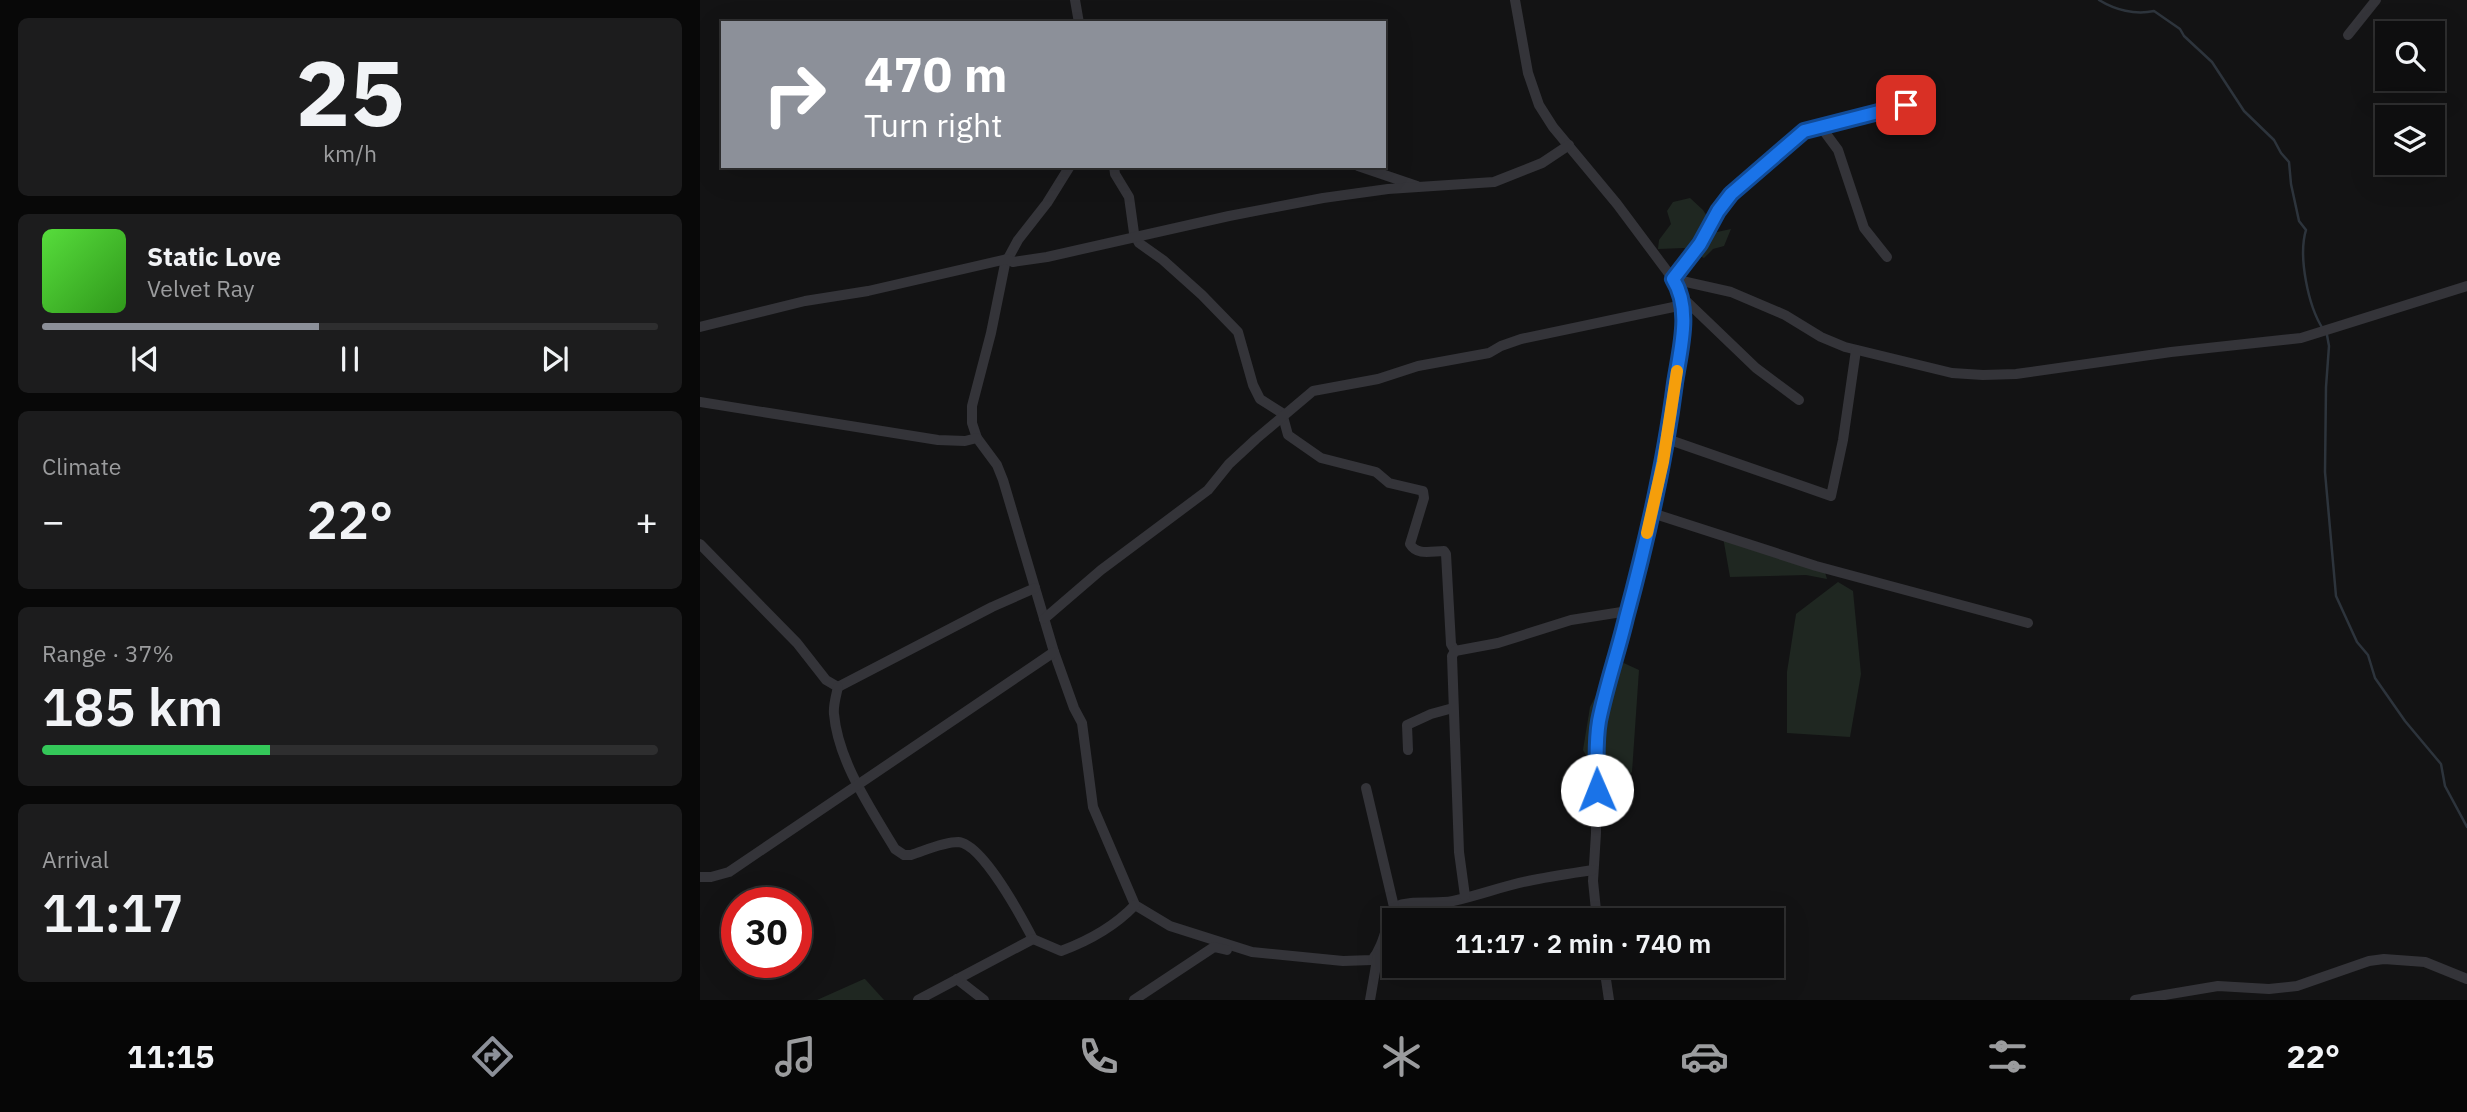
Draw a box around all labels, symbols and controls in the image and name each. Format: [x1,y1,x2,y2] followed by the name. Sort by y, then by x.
[2375,21,2445,175] map controls
[2375,21,2445,91] button: search
[295,33,405,151] text: 25
[864,42,1008,105] text: 470 m
[749,49,840,140] icon: right
[1876,75,1936,135] pin
[1887,86,1925,124] icon: arrive
[864,104,1002,146] text: Turn right
[2375,105,2445,175] button: layers
[323,138,377,168] text: km/h
[147,239,281,273] text: Static Love
[147,273,254,303] text: Velvet Ray
[126,340,164,378] icon: previous
[331,340,369,378] icon: pause
[536,340,574,378] icon: next
[42,451,121,481] text: Climate
[307,486,393,553] text: 22°
[42,496,65,545] text: −
[635,496,658,545] text: +
[42,638,174,668] text: Range · 37%
[42,673,223,740] text: 185 km
[1560,753,1634,827] position arrow
[42,844,109,874] text: Arrival
[42,879,183,946] text: 11:17
[721,887,812,978] speed limit sign: 30
[1455,926,1711,960] text: 11:17 · 2 min · 740 m
[468,1032,517,1081] icon: directions
[771,1032,820,1081] icon: music
[1074,1032,1123,1081] icon: phone
[1377,1032,1426,1081] icon: climate
[1680,1032,1729,1081] icon: car
[1983,1032,2032,1081] icon: filters
[127,1035,214,1077] text: 11:15
[2286,1035,2340,1077] text: 22°

